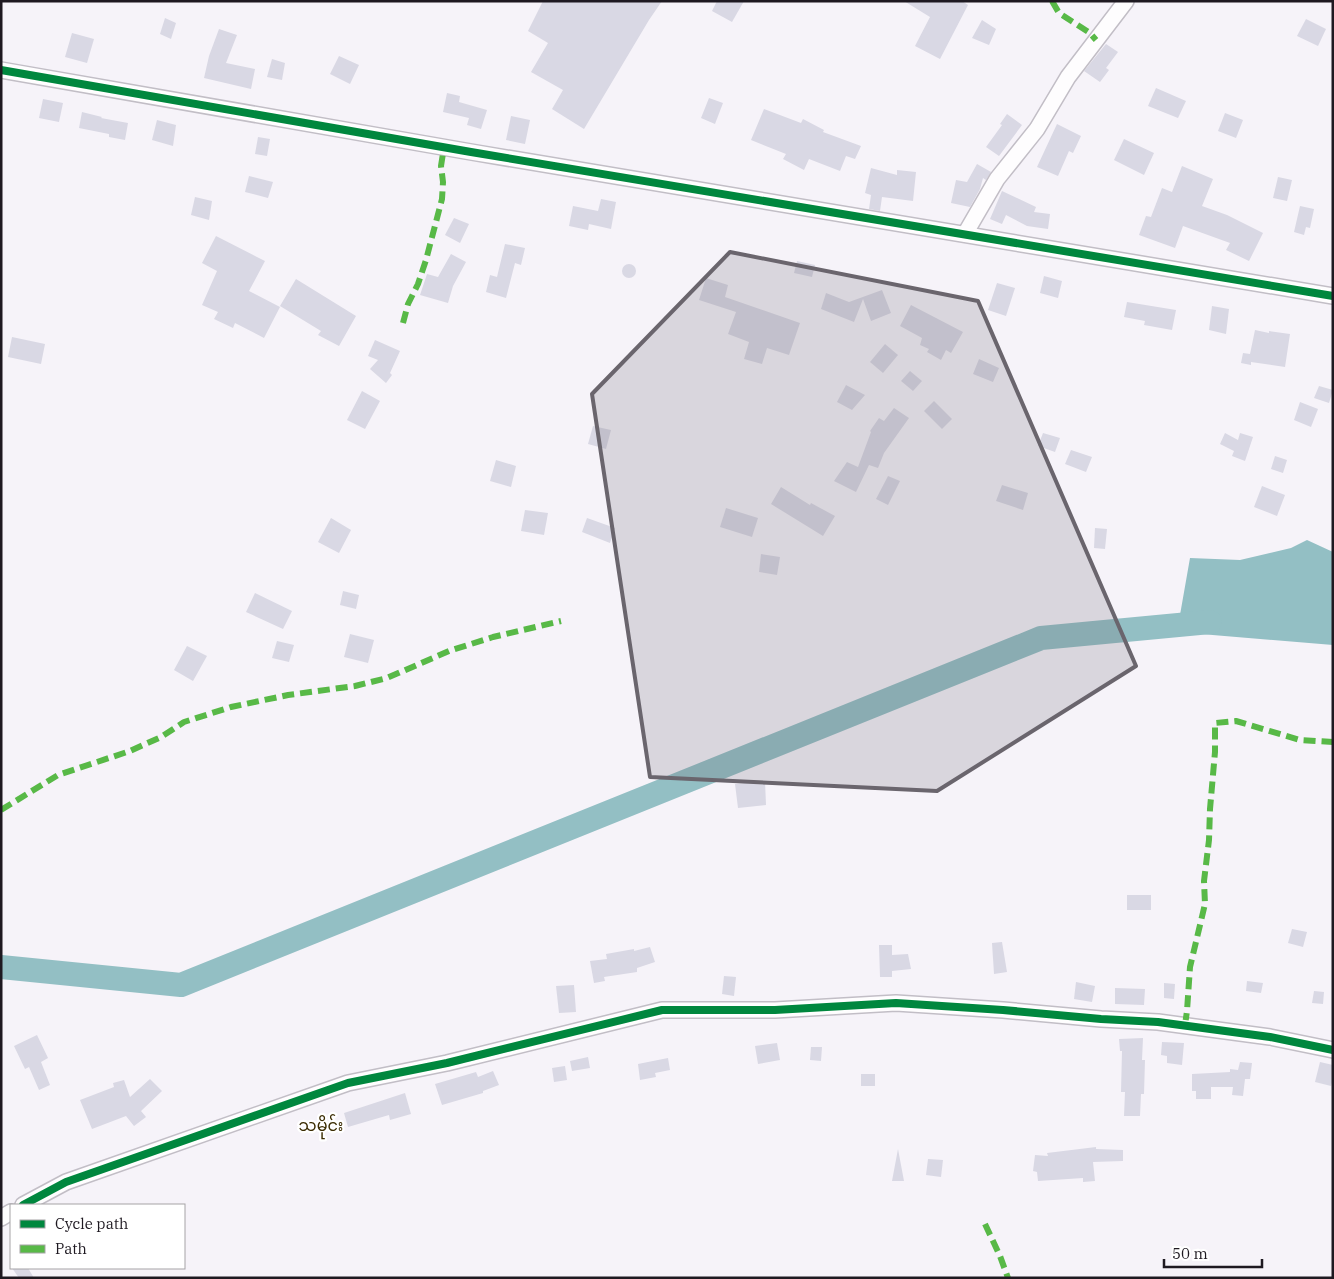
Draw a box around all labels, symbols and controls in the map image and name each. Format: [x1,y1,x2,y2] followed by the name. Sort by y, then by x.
[299,1114,343,1140] district label: သမိုင်း
[10,1204,185,1269] legend
[55,1214,128,1233] text: Cycle path
[1164,1236,1262,1268] scale bar
[55,1239,87,1258] text: Path
[1172,1244,1208,1263] text: 50 m

